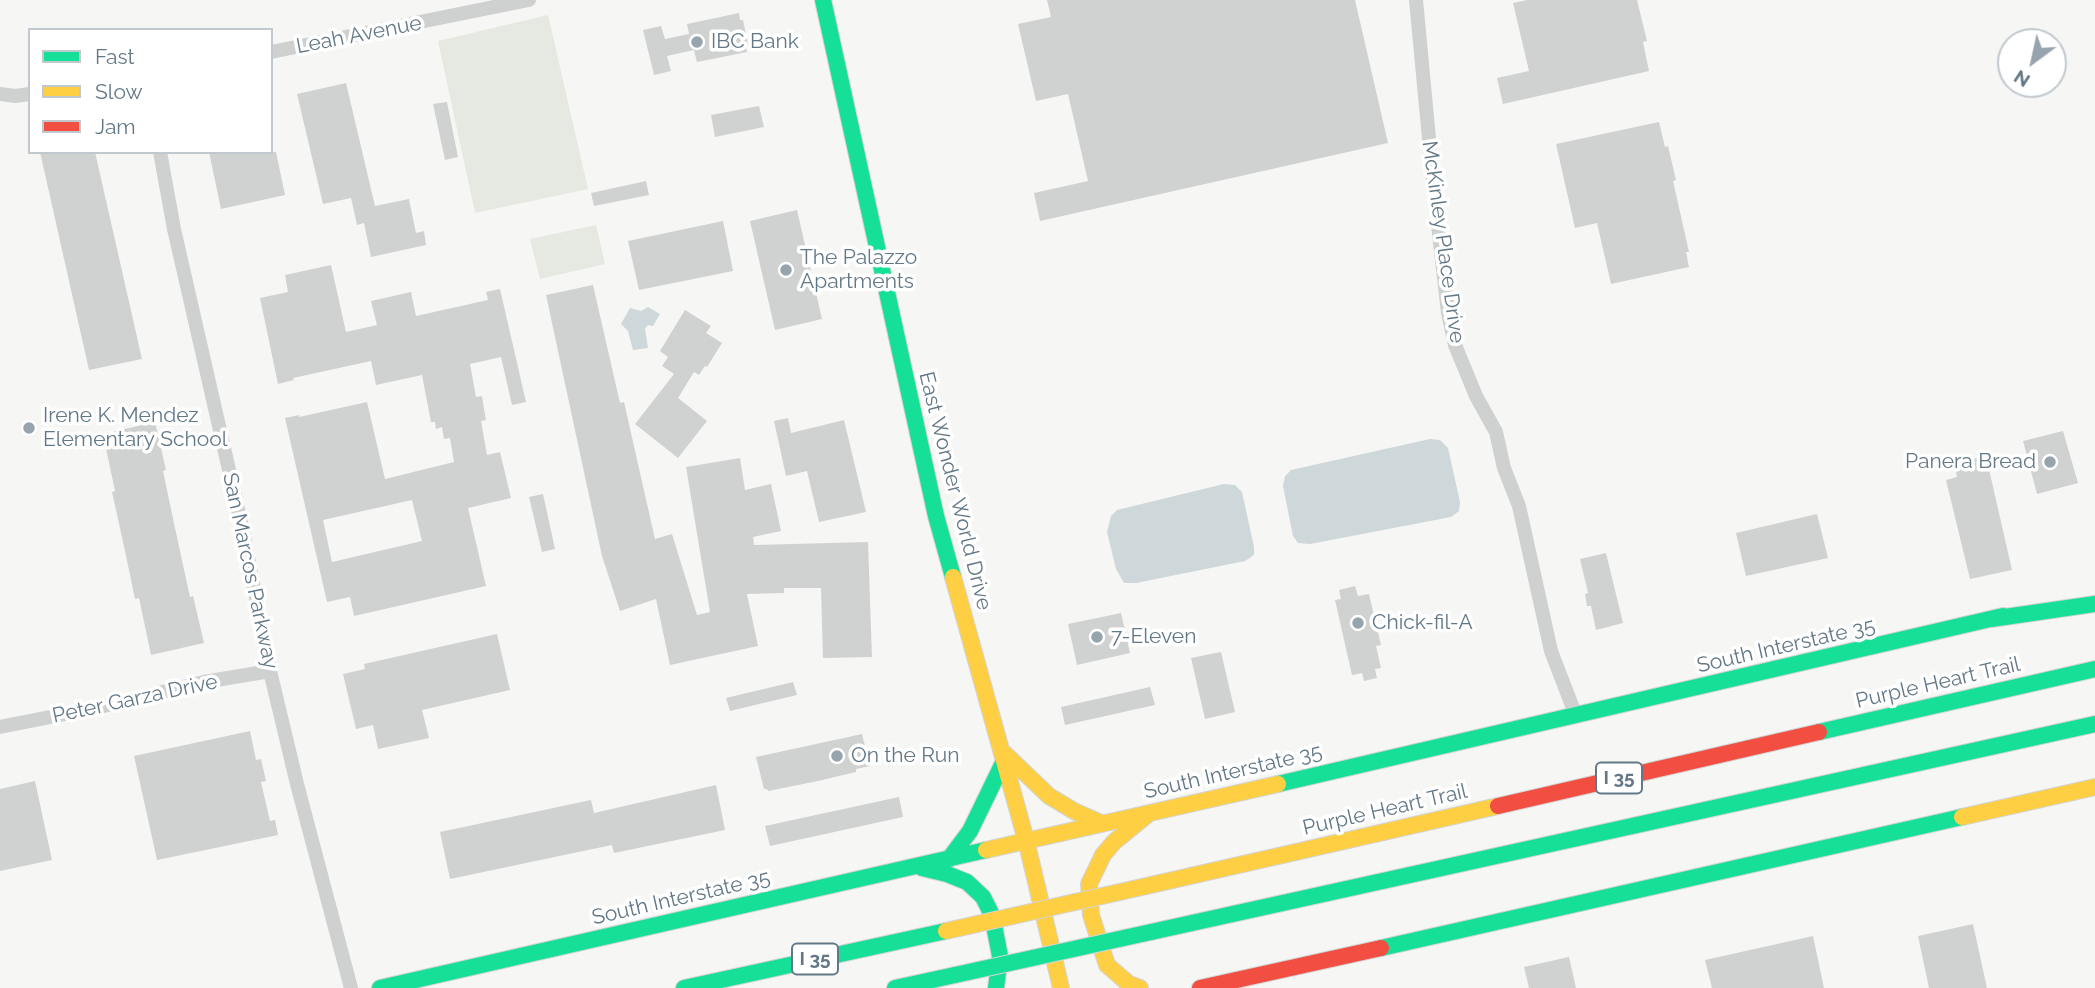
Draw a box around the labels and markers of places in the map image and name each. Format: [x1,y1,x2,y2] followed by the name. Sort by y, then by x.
[711,29,799,55] place label: IBC Bank
[689,34,705,50] marker: IBC Bank
[800,245,917,295] place label: The Palazzo Apartments
[778,262,794,278] marker: The Palazzo Apartments
[43,403,227,453] place label: Irene K. Mendez Elementary School
[21,420,37,436] marker: Irene K. Mendez Elementary School
[1905,449,2036,475] place label: Panera Bread
[2042,454,2058,470] marker: Panera Bread
[1372,610,1473,636] place label: Chick-fil-A
[1350,615,1366,631] marker: Chick-fil-A
[1111,624,1196,650] place label: 7-Eleven
[1089,629,1105,645] marker: 7-Eleven
[851,743,960,769] place label: On the Run
[829,748,845,764] marker: On the Run

